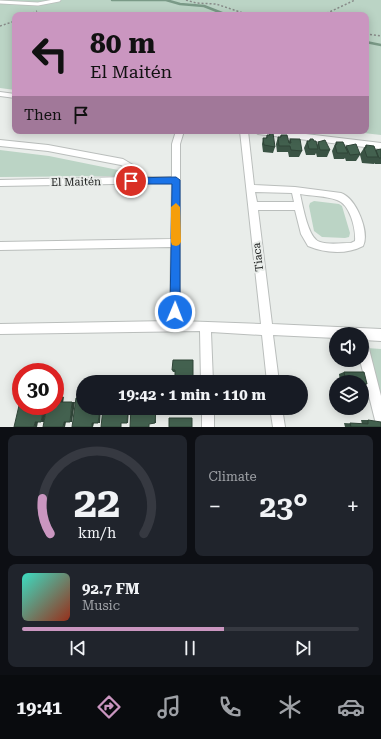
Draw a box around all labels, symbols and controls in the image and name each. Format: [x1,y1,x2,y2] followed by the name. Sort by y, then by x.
[90,27,155,60] text: 80 m
[24,28,76,80] icon: left
[90,61,172,82] text: El Maitén
[70,104,92,126] icon: arrive
[24,106,62,124] text: Then
[114,164,148,198] pin
[120,170,142,192] icon: arrive
[51,175,101,189] street label: El Maitén
[250,242,266,272] street label: Tiaca
[154,291,196,333] position arrow
[329,327,369,415] map controls
[329,327,369,367] button: sound
[12,363,64,415] speed limit sign: 30
[329,375,369,415] button: layers
[118,386,266,404] text: 19:42 · 1 min · 110 m
[209,469,257,484] text: Climate
[74,477,121,526] text: 22
[259,489,308,524] text: 23°
[209,494,221,519] text: −
[347,494,359,519] text: +
[78,524,116,540] text: km/h
[82,580,139,598] text: 92.7 FM
[82,598,120,613] text: Music
[67,637,89,659] icon: previous
[179,637,201,659] icon: pause
[292,637,314,659] icon: next
[95,693,123,721] icon: directions
[155,693,183,721] icon: music
[216,693,244,721] icon: phone
[276,693,304,721] icon: climate
[337,693,365,721] icon: car
[16,697,62,718] text: 19:41

